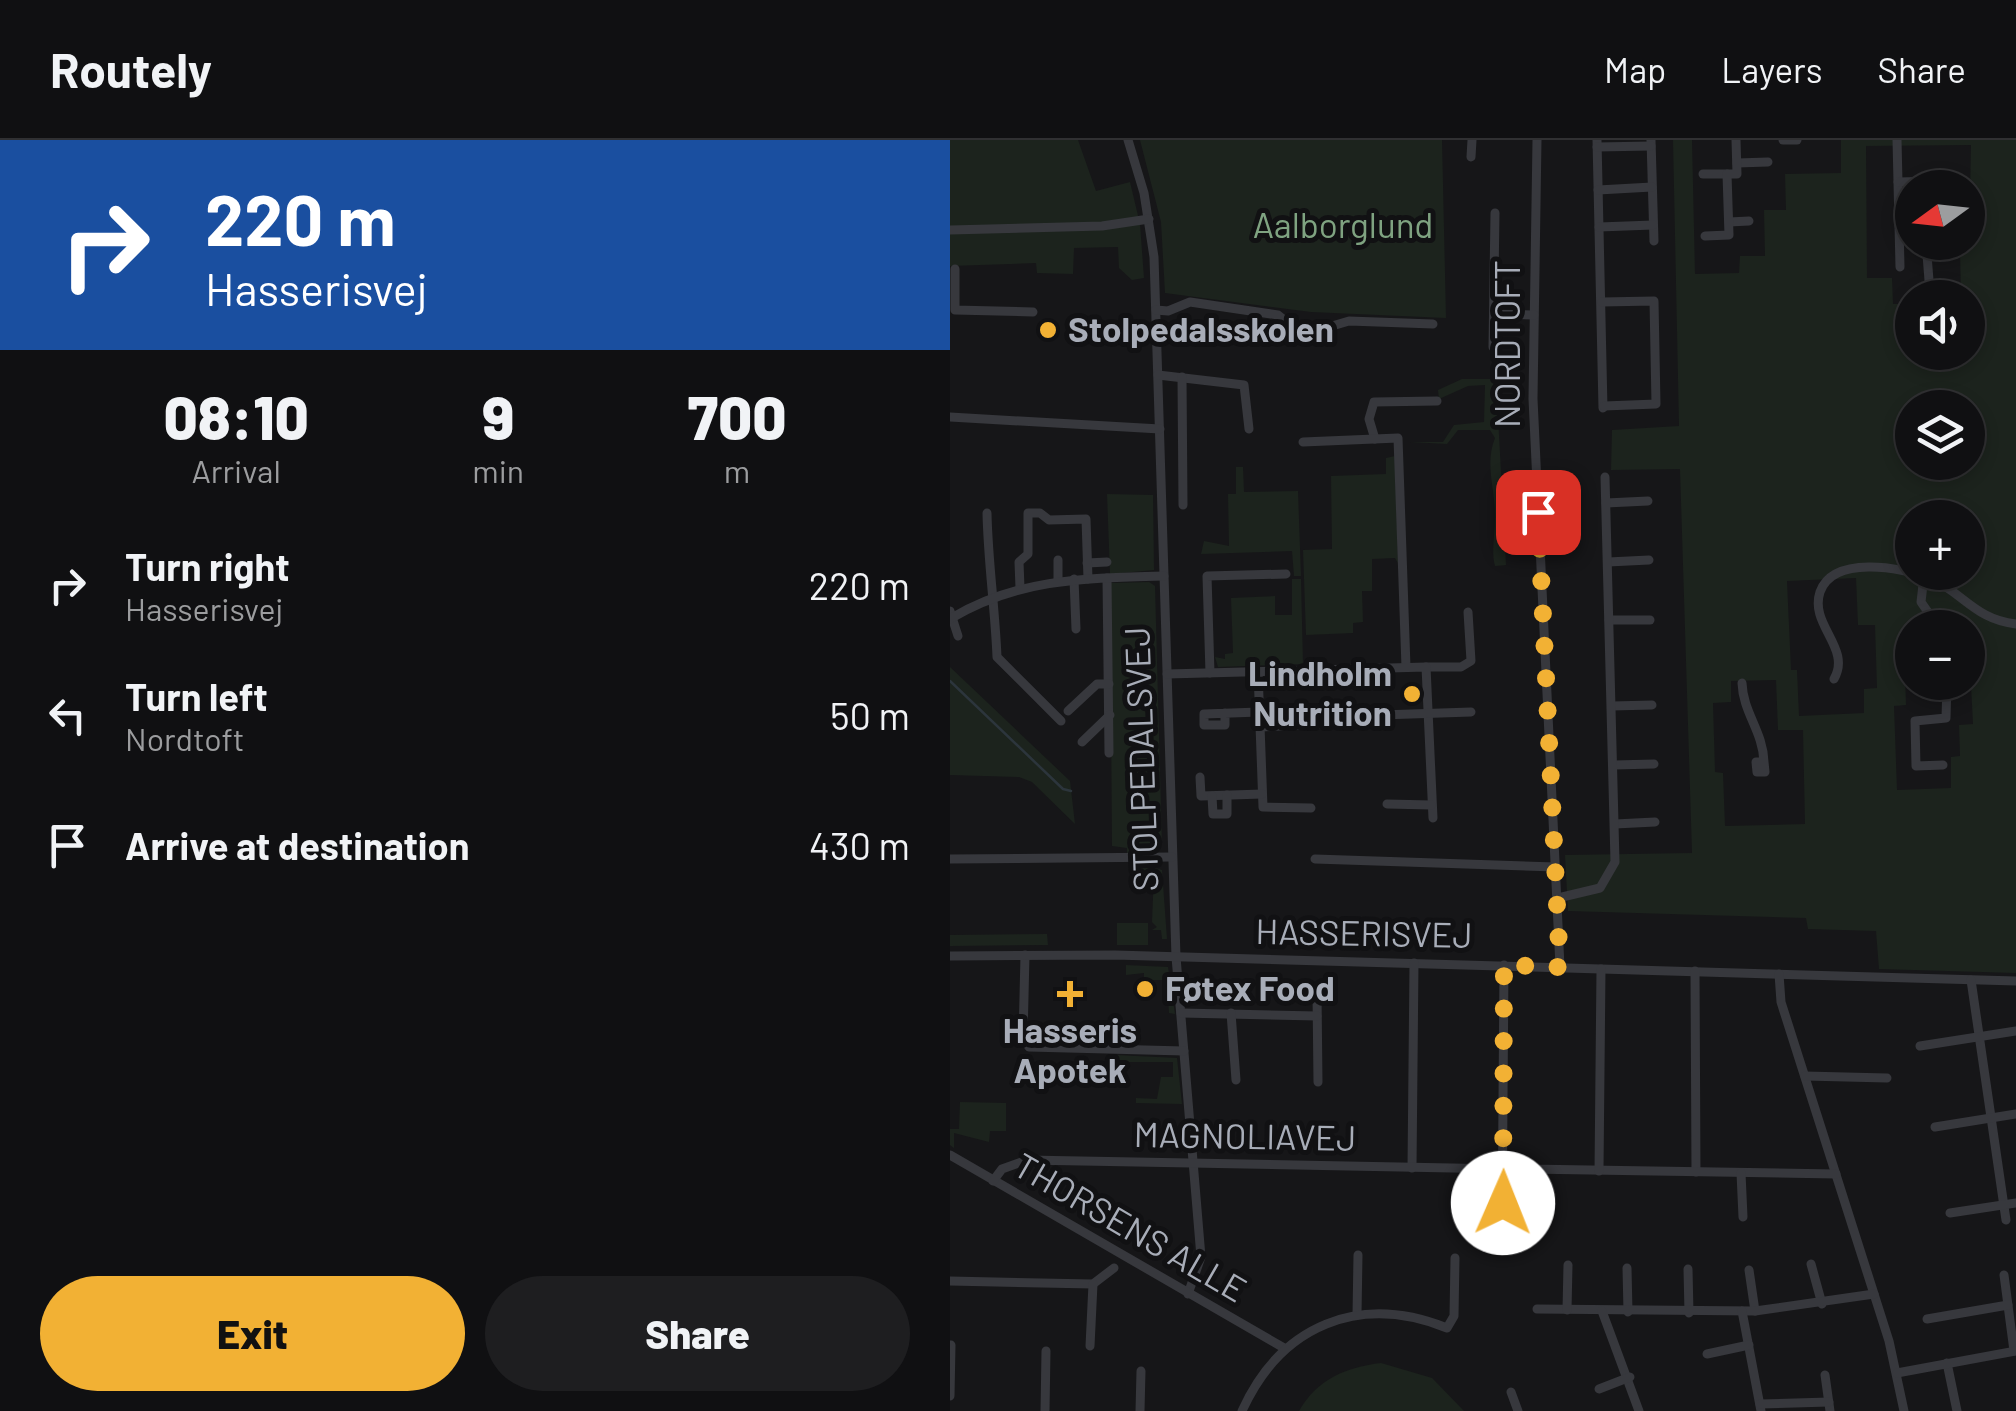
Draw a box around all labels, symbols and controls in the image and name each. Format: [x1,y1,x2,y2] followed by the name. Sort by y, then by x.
[50,40,212,98] text: Routely
[1604,48,1666,90] text: Map
[1721,48,1823,90] text: Layers
[1878,48,1966,90] text: Share
[1895,170,1985,260] north arrow
[1895,170,1985,700] map controls
[205,176,396,260] text: 220 m
[40,180,170,310] icon: right
[1253,203,1433,245] park label: Aalborglund
[1485,260,1527,428] street label: NORDTOFT
[205,261,428,315] text: Hasserisvej
[1895,280,1985,370] button: sound
[1068,307,1334,349] place label: Stolpedalsskolen
[1037,319,1059,341] marker: Stolpedalsskolen
[164,380,309,452] text: 08:10
[482,380,514,452] text: 9
[688,380,786,452] text: 700
[1895,390,1985,480] button: layers
[191,451,281,489] text: Arrival
[472,451,524,489] text: min
[724,451,750,489] text: m
[1496,470,1581,555] pin
[1511,485,1566,540] icon: arrive
[1895,500,1985,590] button: +
[125,543,290,589] text: Turn right
[40,558,95,613] icon: right
[809,562,910,608] text: 220 m
[125,589,283,627] text: Hasserisvej
[1895,610,1985,700] button: −
[1114,626,1166,892] street label: STOLPEDALSVEJ
[1248,651,1392,733] place label: Lindholm Nutrition
[125,673,268,719] text: Turn left
[1401,683,1423,705] marker: Lindholm Nutrition
[40,688,95,743] icon: left
[830,692,910,738] text: 50 m
[125,719,245,757] text: Nordtoft
[40,818,95,873] icon: arrive
[125,822,470,868] text: Arrive at destination
[809,822,910,868] text: 430 m
[1255,909,1473,955] street label: HASSERISVEJ
[1165,966,1335,1008] place label: Føtex Food
[1134,978,1156,1000] marker: Føtex Food
[1059,983,1081,1005] marker: Hasseris Apotek
[1003,1008,1137,1090] place label: Hasseris Apotek
[1133,1112,1357,1158] street label: MAGNOLIAVEJ
[1008,1143,1254,1310] street label: THORSENS ALLE
[1451,1151,1555,1255] position arrow
[40,1276,465,1391] button: Exit
[485,1276,910,1391] button: Share

